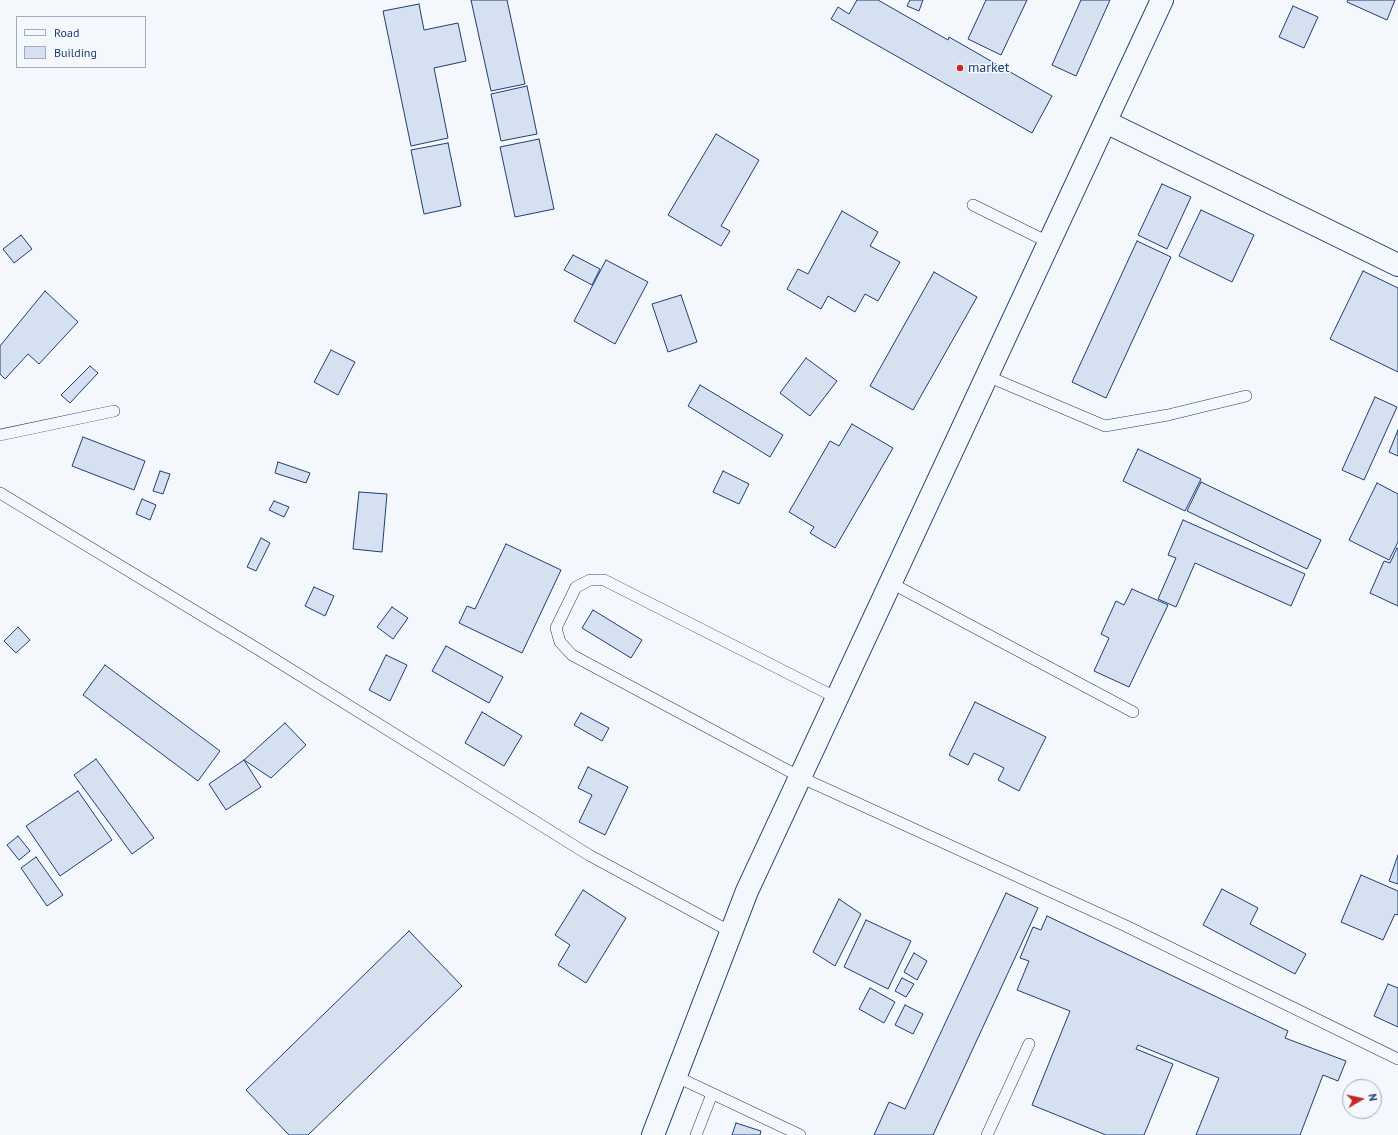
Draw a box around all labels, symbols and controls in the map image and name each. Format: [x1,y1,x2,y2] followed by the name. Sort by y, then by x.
[16,16,146,68] legend
[54,25,79,40] text: Road
[54,45,97,60] text: Building
[968,60,1009,76] place label: market
[955,63,965,73] marker: market
[1342,1079,1382,1119] north arrow
[1365,1093,1380,1102] text: N

